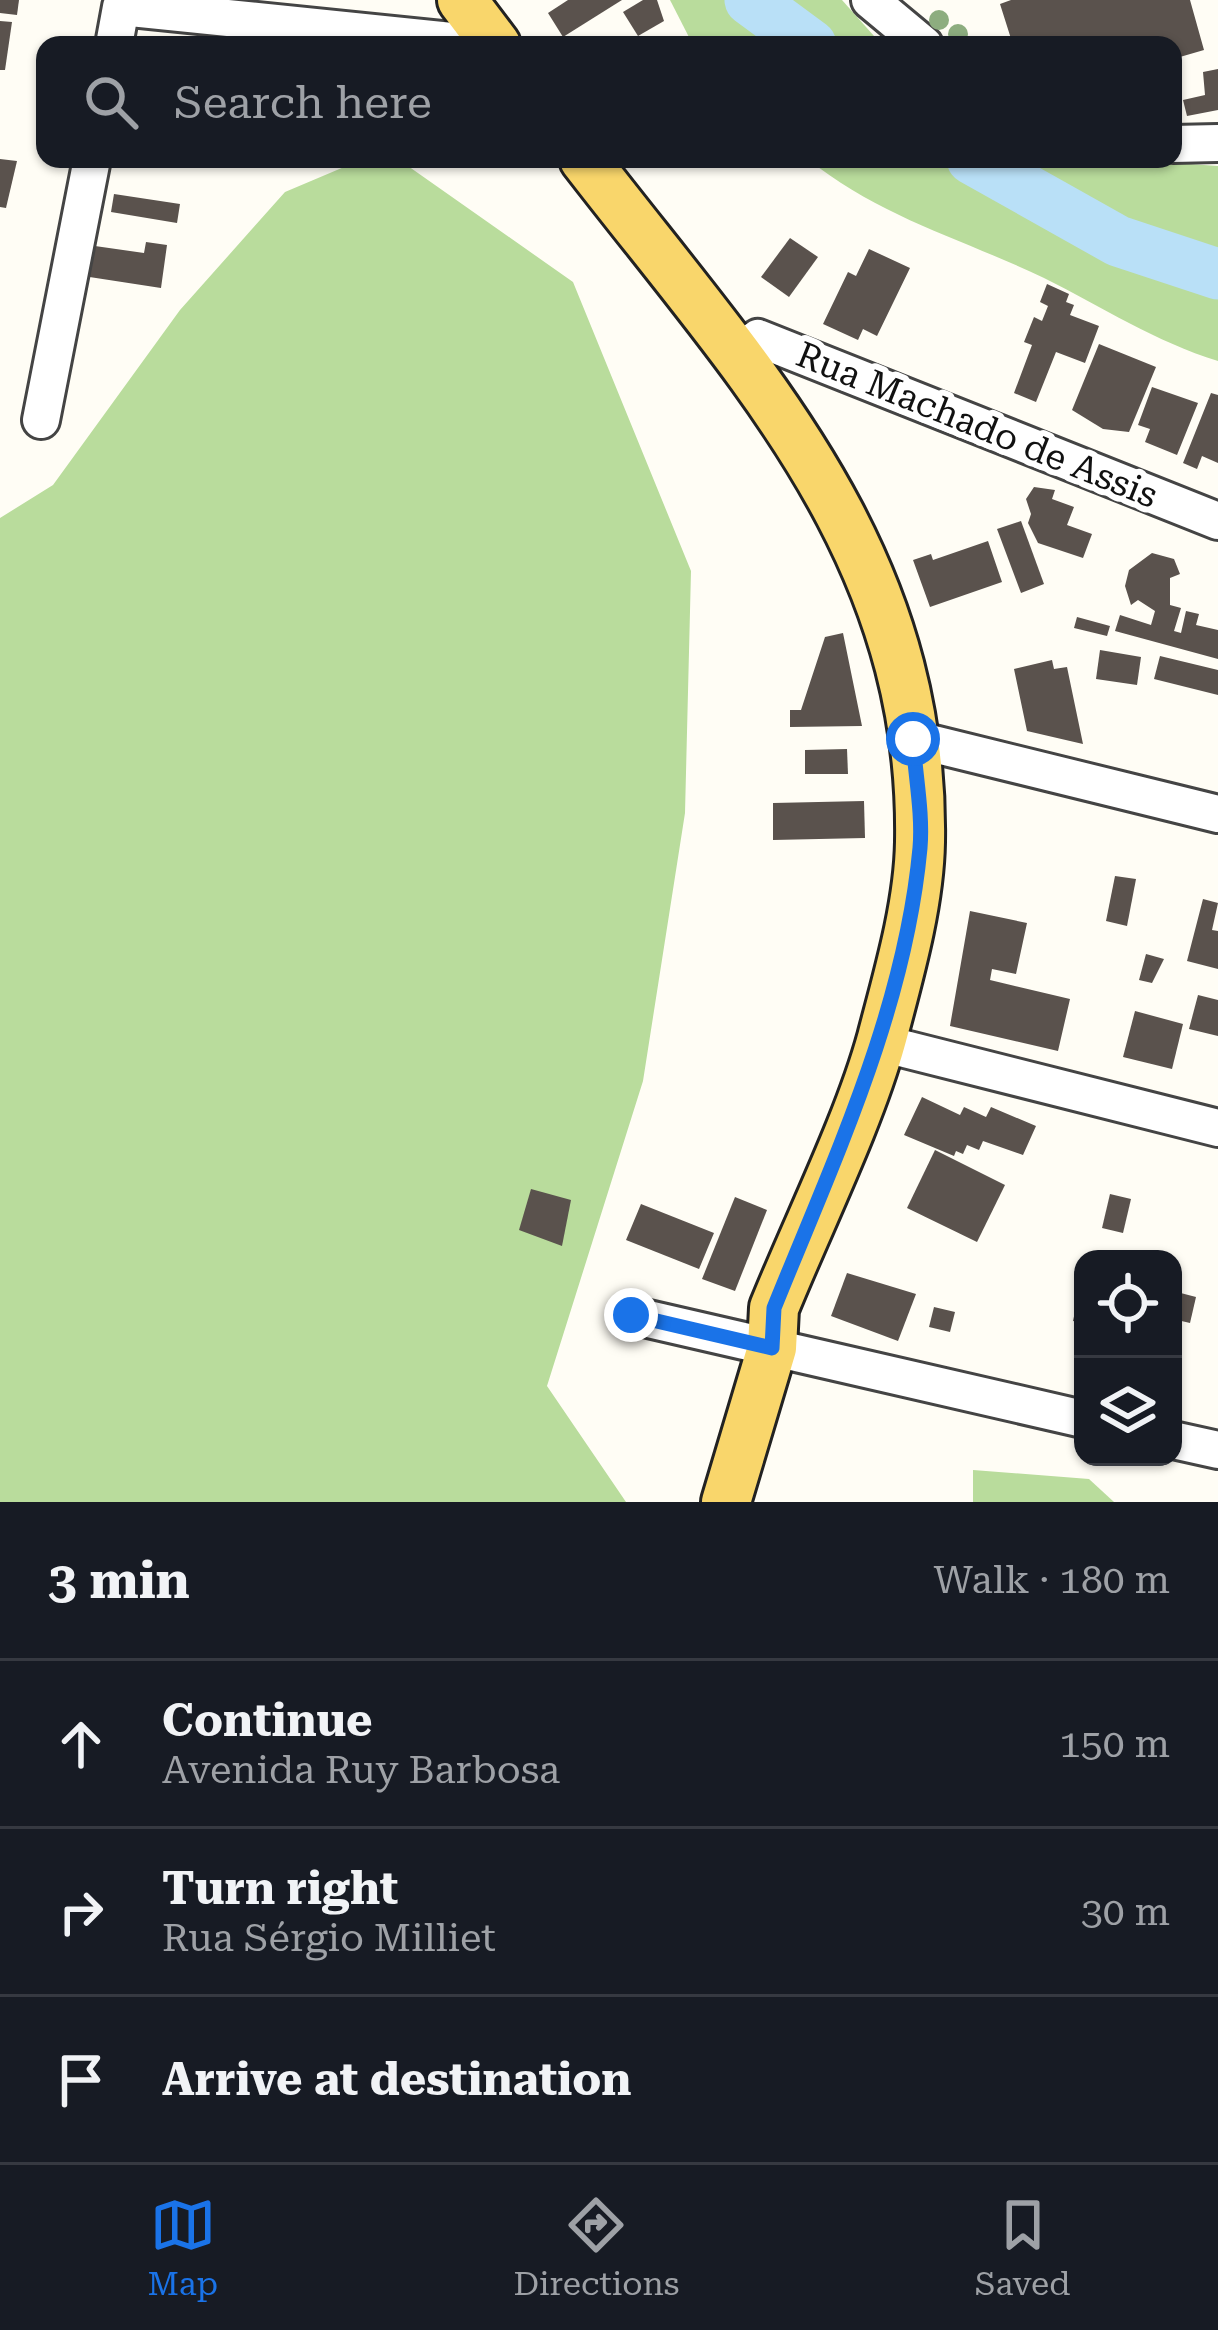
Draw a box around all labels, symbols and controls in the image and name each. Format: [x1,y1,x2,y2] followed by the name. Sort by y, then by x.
[36,36,1182,168] search box
[78,69,144,135] icon: search
[174,76,432,129] text: Search here
[790,333,1164,517] street label: Rua Machado de Assis
[886,712,940,766] route start
[1074,1250,1182,1466] map controls
[1074,1250,1182,1358] button: locate
[604,1288,658,1342] route end
[1074,1358,1182,1466] button: layers
[48,1551,190,1610] text: 3 min
[934,1557,1170,1603] text: Walk · 180 m
[162,1694,373,1747] text: Continue
[48,1711,114,1777] icon: ahead
[1059,1721,1170,1767] text: 150 m
[162,1747,560,1793] text: Avenida Ruy Barbosa
[162,1862,398,1915] text: Turn right
[48,1879,114,1945] icon: right
[1081,1889,1170,1935] text: 30 m
[162,1915,496,1961] text: Rua Sérgio Milliet
[48,2047,114,2113] icon: arrive
[162,2053,631,2106] text: Arrive at destination
[148,2192,218,2303] tab: Map
[513,2192,679,2303] tab: Directions
[975,2192,1070,2303] tab: Saved

